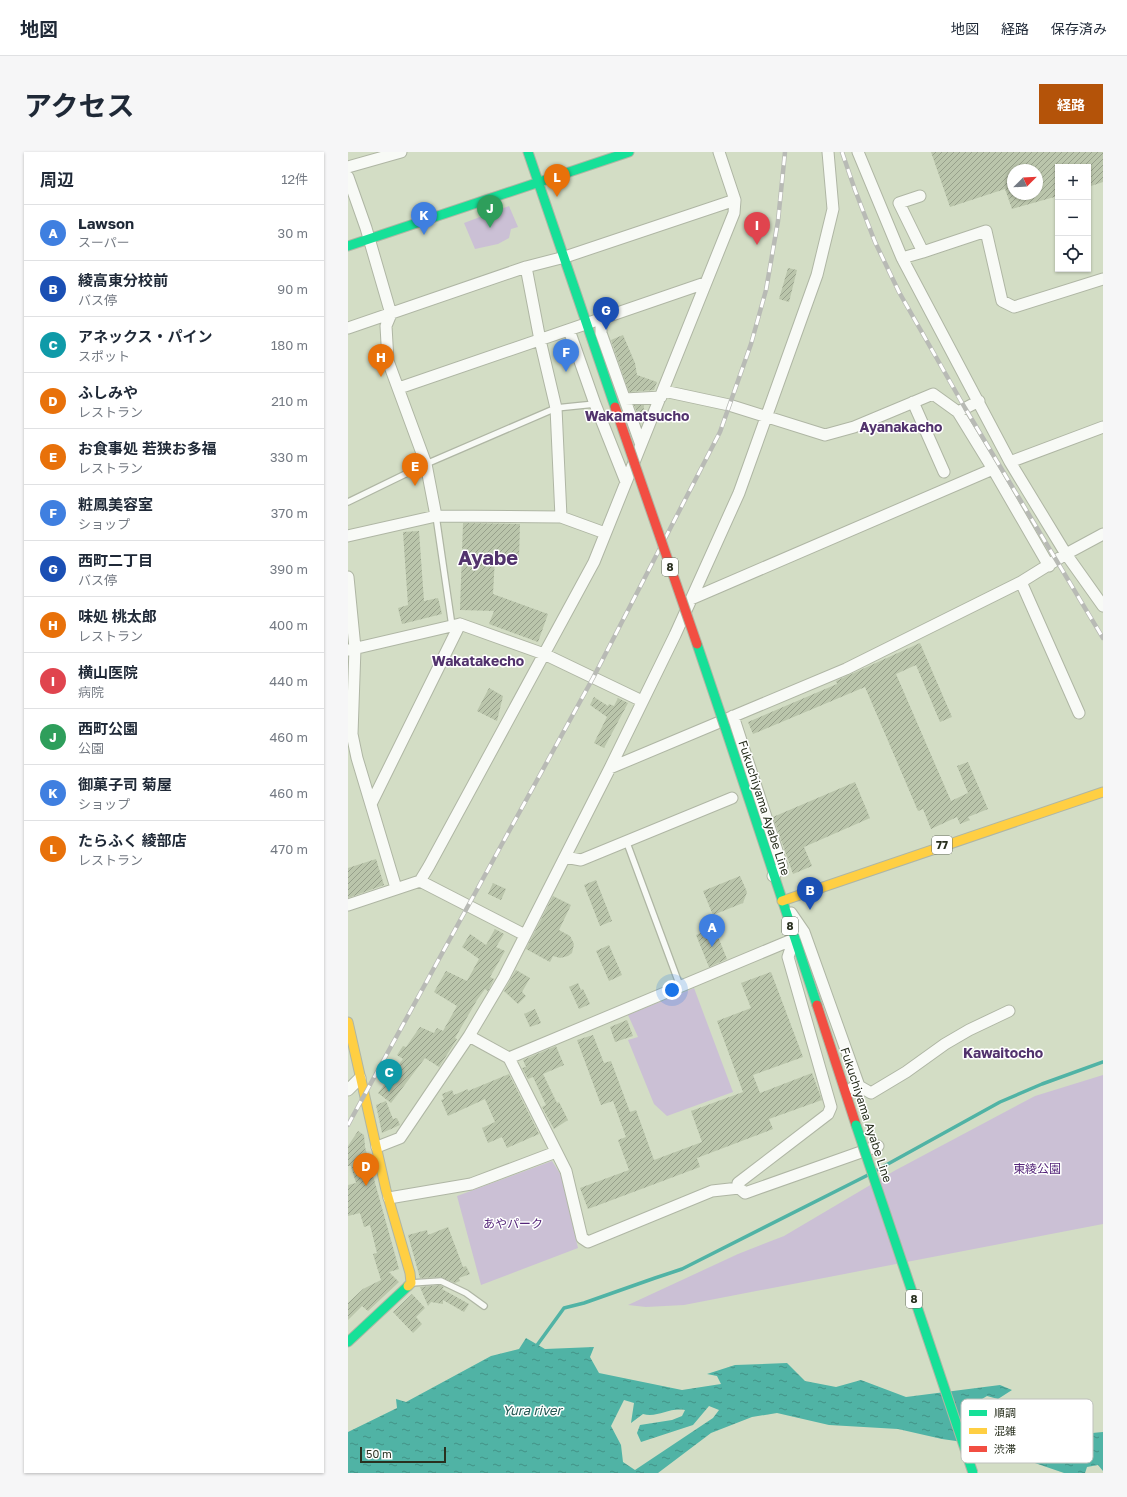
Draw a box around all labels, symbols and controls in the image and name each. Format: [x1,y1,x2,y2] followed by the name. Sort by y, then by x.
[20,17,58,40] text: 地図
[951,20,979,37] text: 地図
[1001,20,1029,37] text: 経路
[1051,20,1107,37] text: 保存済み
[1039,84,1103,124] button: 経路
[24,89,135,122] text: アクセス
[544,164,570,197] pin: L
[1007,164,1043,200] north arrow
[1055,164,1091,272] map controls
[1055,164,1091,200] button: +
[40,169,74,190] text: 周辺
[281,171,308,187] text: 12件
[477,195,503,228] pin: J
[1055,200,1091,236] button: −
[411,202,437,235] pin: K
[744,212,770,245] pin: I
[78,214,134,232] text: Lawson
[48,225,58,241] text: A
[278,225,308,241] text: 30 m
[78,234,130,250] text: スーパー
[1055,236,1091,272] button: locate
[78,271,168,289] text: 綾高東分校前
[48,281,58,297] text: B
[277,281,308,297] text: 90 m
[78,292,117,308] text: バス停
[593,297,619,330] pin: G
[78,327,213,345] text: アネックス・パイン
[48,337,58,353] text: C
[271,337,308,353] text: 180 m
[553,339,579,372] pin: F
[368,344,394,377] pin: H
[78,348,130,364] text: スポット
[78,383,138,401] text: ふしみや
[48,393,58,409] text: D
[271,393,308,409] text: 210 m
[78,404,143,420] text: レストラン
[585,407,689,424] district label: Wakamatsucho
[860,418,942,435] district label: Ayanakacho
[78,439,217,457] text: お食事処 若狭お多福
[49,449,57,465] text: E
[270,449,308,465] text: 330 m
[402,453,428,486] pin: E
[78,460,143,476] text: レストラン
[78,495,153,513] text: 粧鳳美容室
[49,505,57,521] text: F
[271,505,308,521] text: 370 m
[78,516,130,532] text: ショップ
[458,545,518,569] district label: Ayabe
[78,551,153,569] text: 西町二丁目
[662,558,678,576] road number: 8
[48,561,58,577] text: G
[270,561,308,577] text: 390 m
[78,572,117,588] text: バス停
[78,607,157,625] text: 味処 桃太郎
[48,617,58,633] text: H
[269,617,308,633] text: 400 m
[78,628,143,644] text: レストラン
[432,652,524,669] district label: Wakatakecho
[78,663,138,681] text: 横山医院
[51,673,55,689] text: I
[269,673,308,689] text: 440 m
[78,684,104,700] text: 病院
[78,719,138,737] text: 西町公園
[49,729,57,745] text: J
[269,729,308,745] text: 460 m
[736,738,793,877] street label: Fukuchiyama Ayabe Line
[78,740,104,756] text: 公園
[78,775,172,793] text: 御菓子司 菊屋
[48,785,58,801] text: K
[269,785,308,801] text: 460 m
[78,796,130,812] text: ショップ
[78,831,187,849] text: たらふく 綾部店
[932,836,952,854] road number: 77
[49,841,57,857] text: L
[270,841,308,857] text: 470 m
[78,852,143,868] text: レストラン
[797,877,823,910] pin: B
[699,914,725,947] pin: A
[782,917,798,935] road number: 8
[662,980,682,1000] your location
[963,1044,1043,1061] district label: Kawaitocho
[838,1045,895,1184] street label: Fukuchiyama Ayabe Line
[376,1059,402,1092] pin: C
[353,1153,379,1186] pin: D
[1013,1161,1061,1176] park label: 東綾公園
[483,1216,543,1231] park label: あやパーク
[906,1290,922,1308] road number: 8
[961,1399,1093,1463] legend
[502,1402,563,1418] water label: Yura river
[994,1406,1016,1419] text: 順調
[994,1424,1016,1437] text: 混雑
[994,1442,1016,1455] text: 渋滞
[360,1445,446,1464] scale bar
[366,1447,392,1460] text: 50 m

